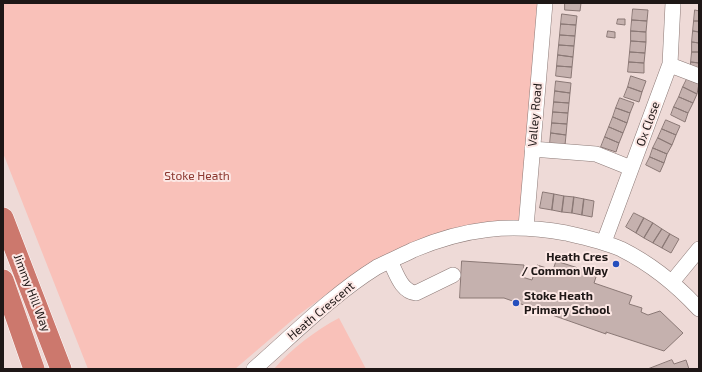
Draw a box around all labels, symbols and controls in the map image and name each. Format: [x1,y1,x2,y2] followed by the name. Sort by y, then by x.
[525,83,545,147] street label: Valley Road
[633,100,663,148] street label: Ox Close
[164,169,230,183] park label: Stoke Heath
[521,250,608,278] place label: Heath Cres / Common Way
[11,252,53,334] street label: Jimmy Hill Way
[611,259,621,269] marker: Heath Cres / Common Way
[285,279,357,343] street label: Heath Crescent
[524,289,610,317] place label: Stoke Heath Primary School
[511,298,521,308] marker: Stoke Heath Primary School

